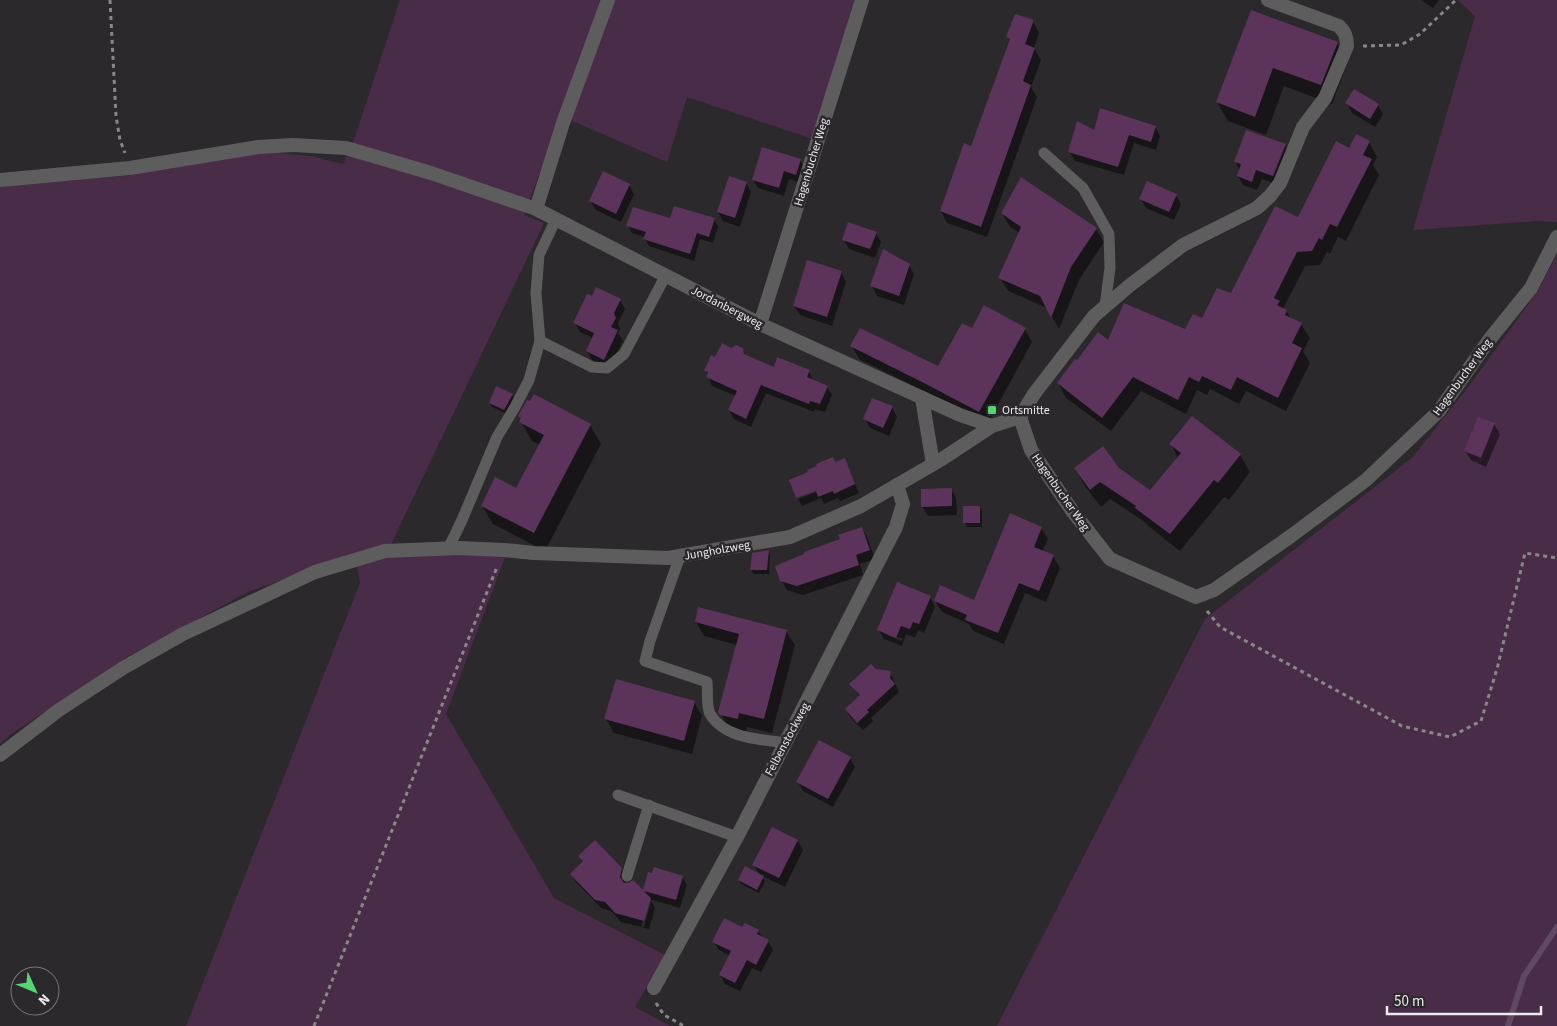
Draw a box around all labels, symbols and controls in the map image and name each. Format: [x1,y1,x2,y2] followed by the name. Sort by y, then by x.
[790,116,833,208] street label: Hagenbucher Weg
[688,282,766,333] street label: Jordanbergweg
[1429,335,1496,419] street label: Hagenbucher Weg
[1002,402,1050,419] place label: Ortsmitte
[986,404,998,416] marker: Ortsmitte
[1027,450,1094,535] street label: Hagenbucher Weg
[683,536,751,565] street label: Jungholzweg
[761,699,814,779] street label: Felbenstockweg
[10,966,60,1016] north arrow
[1387,984,1541,1016] scale bar
[33,989,54,1010] text: N
[1394,991,1424,1012] text: 50 m

